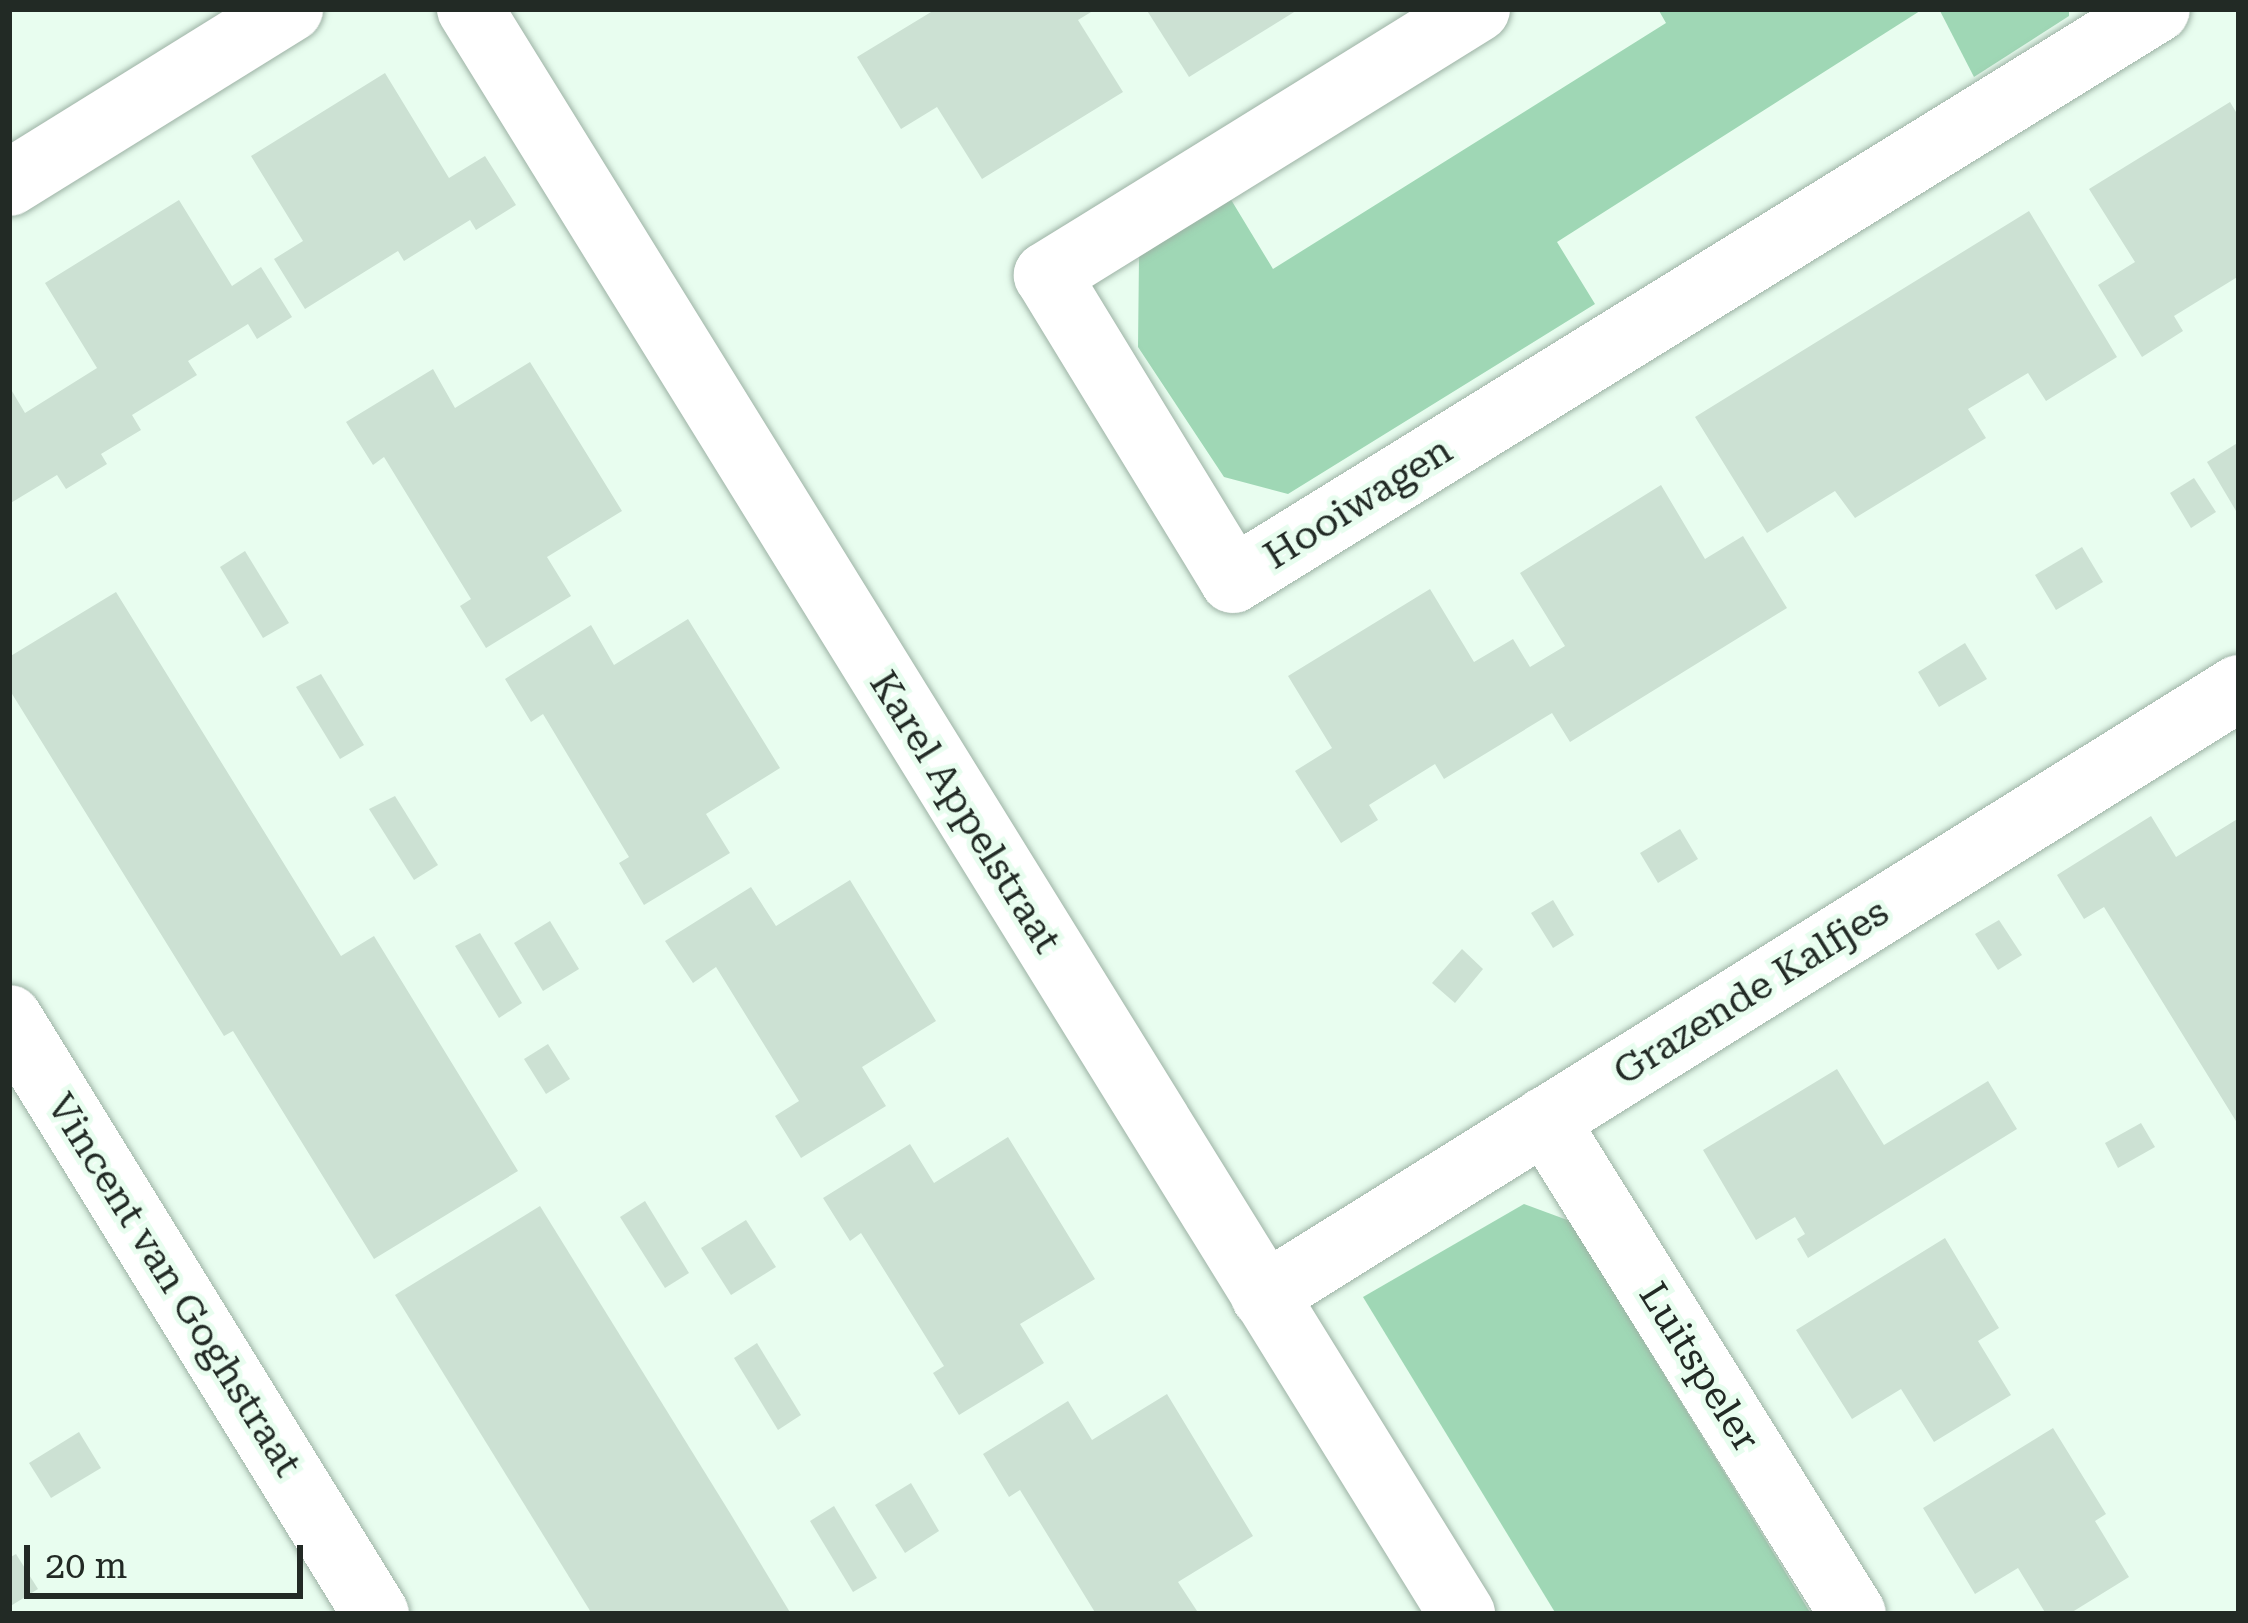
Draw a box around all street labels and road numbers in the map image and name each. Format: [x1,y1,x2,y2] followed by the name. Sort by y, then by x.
[1255,427,1461,579] street label: Hooiwagen
[859,662,1071,962] street label: Karel Appelstraat
[1605,889,1897,1095] street label: Grazende Kalfjes
[37,1085,311,1485] street label: Vincent van Goghstraat
[1629,1274,1769,1460] street label: Luitspeler

